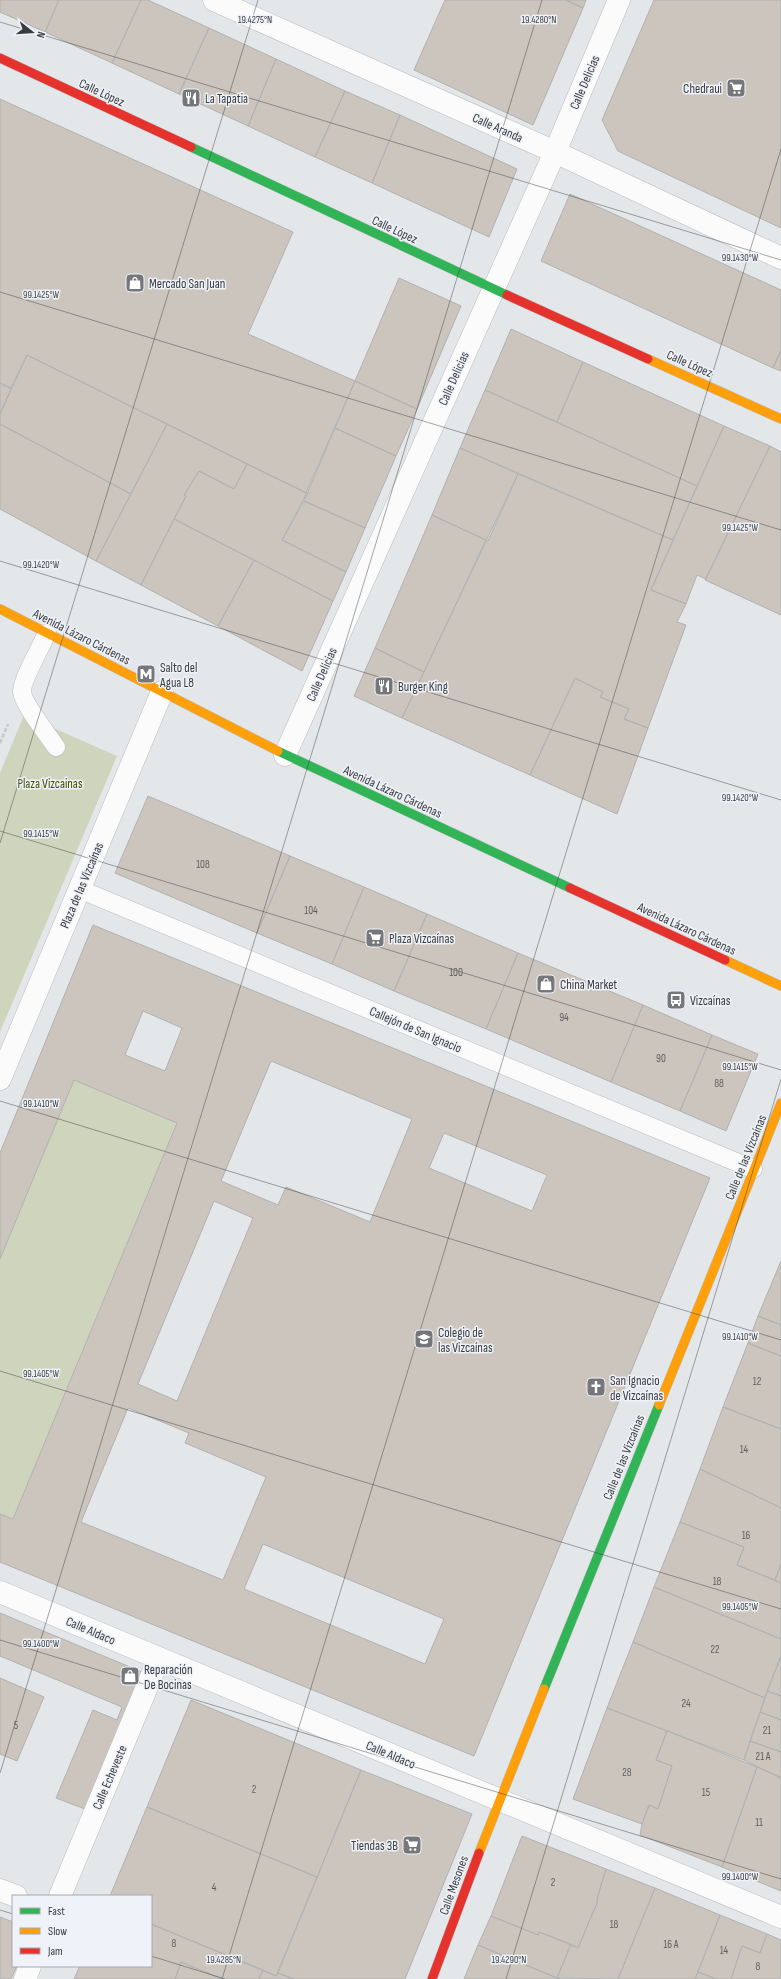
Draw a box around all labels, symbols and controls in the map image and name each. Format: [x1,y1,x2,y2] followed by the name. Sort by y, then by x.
[12,12,52,52] north arrow
[238,14,272,26] text: 19.4275°N
[522,14,556,26] text: 19.4280°N
[34,30,48,40] text: N
[566,53,604,112] street label: Calle Delicias
[76,75,127,111] street label: Calle López
[725,77,747,99] supermarket icon: Chedraui
[683,81,722,97] place label: Chedraui
[180,87,202,109] restaurant icon: La Tapatia
[205,91,248,107] place label: La Tapatia
[470,110,525,146] street label: Calle Aranda
[369,212,420,248] street label: Calle López
[722,252,759,264] text: 99.1430°W
[124,272,146,294] shop icon: Mercado San Juan
[149,276,225,292] place label: Mercado San Juan
[23,289,59,301] text: 99.1425°W
[664,347,715,381] street label: Calle López
[435,349,473,408] street label: Calle Delicias
[722,522,758,534] text: 99.1425°W
[23,559,60,571] text: 99.1420°W
[29,605,133,668] street label: Avenida Lázaro Cárdenas
[303,645,341,704] street label: Calle Delicias
[159,660,197,691] place label: Salto del Agua L8
[135,663,157,685] metro station icon: Salto del Agua L8
[373,675,395,697] restaurant icon: Burger King
[398,679,448,695] place label: Burger King
[340,762,445,822] street label: Avenida Lázaro Cárdenas
[17,776,83,792] park label: Plaza Vizcainas
[722,792,759,804] text: 99.1420°W
[23,828,59,840] text: 99.1415°W
[57,840,107,931] street label: Plaza de las Vizcaínas
[196,858,210,871] house number: 108
[634,899,739,959] street label: Avenida Lázaro Cárdenas
[304,904,318,917] house number: 104
[364,927,386,949] supermarket icon: Plaza Vizcaínas
[389,931,454,947] place label: Plaza Vizcaínas
[449,966,463,979] house number: 100
[535,973,557,995] shop icon: China Market
[560,977,617,993] place label: China Market
[665,989,687,1011] bus stop icon: Vizcaínas
[690,993,731,1009] place label: Vizcaínas
[367,1003,464,1057] street label: Callejón de San Ignacio
[559,1011,569,1024] house number: 94
[656,1052,666,1065] house number: 90
[722,1061,758,1073] text: 99.1415°W
[714,1077,724,1090] house number: 88
[23,1098,59,1110] text: 99.1410°W
[722,1112,770,1202] street label: Calle de las Vizcaínas
[438,1325,493,1356] place label: Colegio de las Vizcaínas
[413,1328,435,1350] school or university icon: Colegio de las Vizcaínas
[722,1331,758,1343] text: 99.1410°W
[23,1368,60,1380] text: 99.1405°W
[610,1373,663,1404] place label: San Ignacio de Vizcaínas
[753,1375,762,1388] house number: 12
[585,1376,607,1398] church icon: San Ignacio de Vizcaínas
[600,1412,648,1502] street label: Calle de las Vizcaínas
[740,1443,749,1456] house number: 14
[742,1529,751,1542] house number: 16
[713,1575,722,1588] house number: 18
[722,1601,759,1613] text: 99.1405°W
[63,1613,118,1649] street label: Calle Aldaco
[23,1638,60,1650] text: 99.1400°W
[710,1643,720,1656] house number: 22
[144,1662,193,1693] place label: Reparación De Bocinas
[119,1665,141,1687] shop icon: Reparación De Bocinas
[681,1697,691,1710] house number: 24
[14,1719,18,1732] house number: 5
[763,1724,771,1737] house number: 21
[363,1737,418,1773] street label: Calle Aldaco
[89,1743,131,1812] street label: Calle Echeveste
[756,1750,771,1763] house number: 21 A
[622,1766,632,1779] house number: 28
[252,1783,257,1796] house number: 2
[702,1786,710,1799] house number: 15
[755,1816,763,1829] house number: 11
[401,1834,423,1856] supermarket icon: Tiendas 3B
[351,1838,398,1854] place label: Tiendas 3B
[436,1853,472,1917] street label: Calle Mesones
[722,1871,759,1883] text: 99.1400°W
[551,1876,556,1889] house number: 2
[212,1881,217,1894] house number: 4
[12,1895,152,1967] legend
[48,1904,65,1919] text: Fast
[610,1918,619,1931] house number: 18
[48,1924,67,1939] text: Slow
[172,1937,177,1950] house number: 8
[663,1938,679,1951] house number: 16 A
[47,1944,63,1959] text: Jam
[720,1944,729,1957] house number: 14
[207,1954,241,1966] text: 19.4285°N
[492,1954,526,1966] text: 19.4290°N
[756,1960,761,1973] house number: 8

